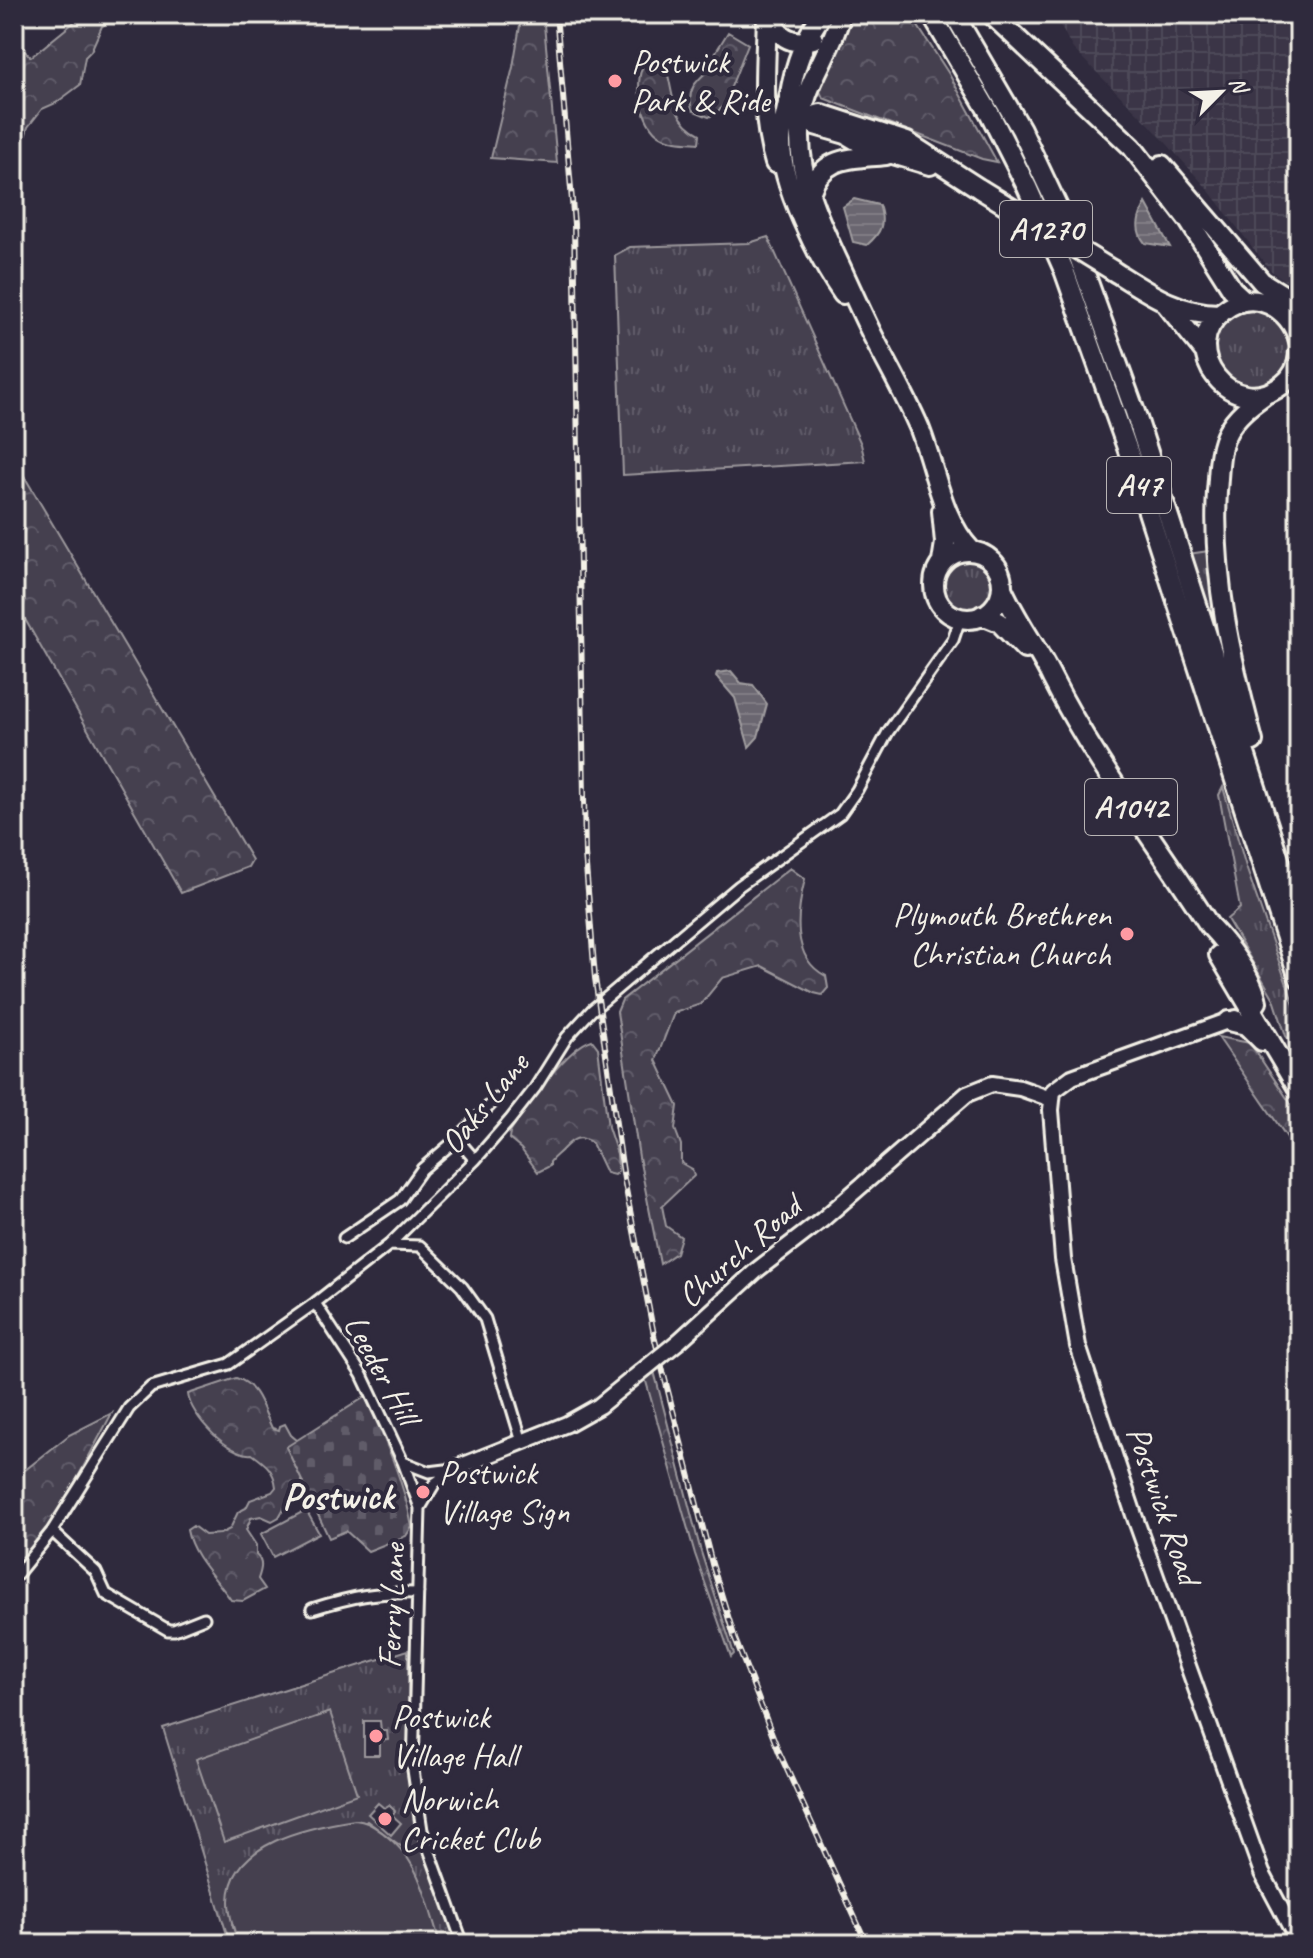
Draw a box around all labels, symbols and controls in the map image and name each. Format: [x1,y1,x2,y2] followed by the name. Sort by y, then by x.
[631,40,772,122] place label: Postwick Park & Ride
[1181,52,1261,132] north arrow
[606,72,624,90] marker: Postwick Park & Ride
[1223,72,1255,99] text: N
[1000,201,1092,257] road number: A1270
[1107,457,1171,513] road number: A47
[1085,779,1177,835] road number: A1042
[893,893,1113,975] place label: Plymouth Brethren Christian Church
[1118,925,1136,943] marker: Plymouth Brethren Christian Church
[430,1042,539,1163] street label: Oaks Lane
[668,1182,814,1317] street label: Church Road
[334,1307,433,1437] street label: Leeder Hill
[1117,1420,1213,1594] street label: Postwick Road
[439,1451,570,1533] place label: Postwick Village Sign
[282,1473,396,1520] district label: Postwick
[414,1483,432,1501] marker: Postwick Village Sign
[367,1541,415,1669] street label: Ferry Lane
[392,1695,523,1777] place label: Postwick Village Hall
[367,1727,385,1745] marker: Postwick Village Hall
[401,1778,542,1860] place label: Norwich Cricket Club
[376,1810,394,1828] marker: Norwich Cricket Club

